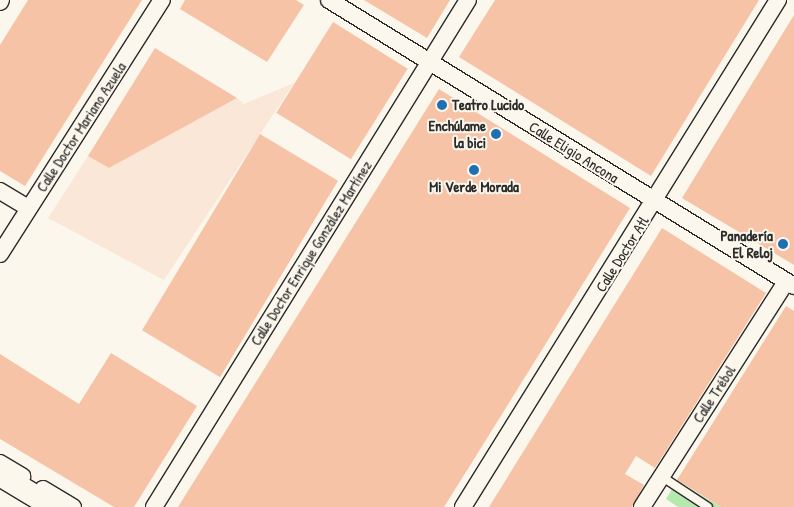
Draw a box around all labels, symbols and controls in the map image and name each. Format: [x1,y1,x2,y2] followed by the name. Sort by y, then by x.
[32,59,130,195] street label: Calle Doctor Mariano Azuela
[452,96,524,114] place label: Teatro Lucido
[436,99,448,111] marker: Teatro Lucido
[428,116,486,151] place label: Enchúlame la bici
[526,117,622,187] street label: Calle Eligio Ancona
[490,128,502,140] marker: Enchúlame la bici
[246,157,376,349] street label: Calle Doctor Enrique González Martínez
[468,164,480,176] marker: Mi Verde Morada
[429,178,519,196] place label: Mi Verde Morada
[592,213,652,295] street label: Calle Doctor Atl
[720,226,773,261] place label: Panadería El Reloj
[777,238,789,250] marker: Panadería El Reloj
[689,362,739,426] street label: Calle Trébol

